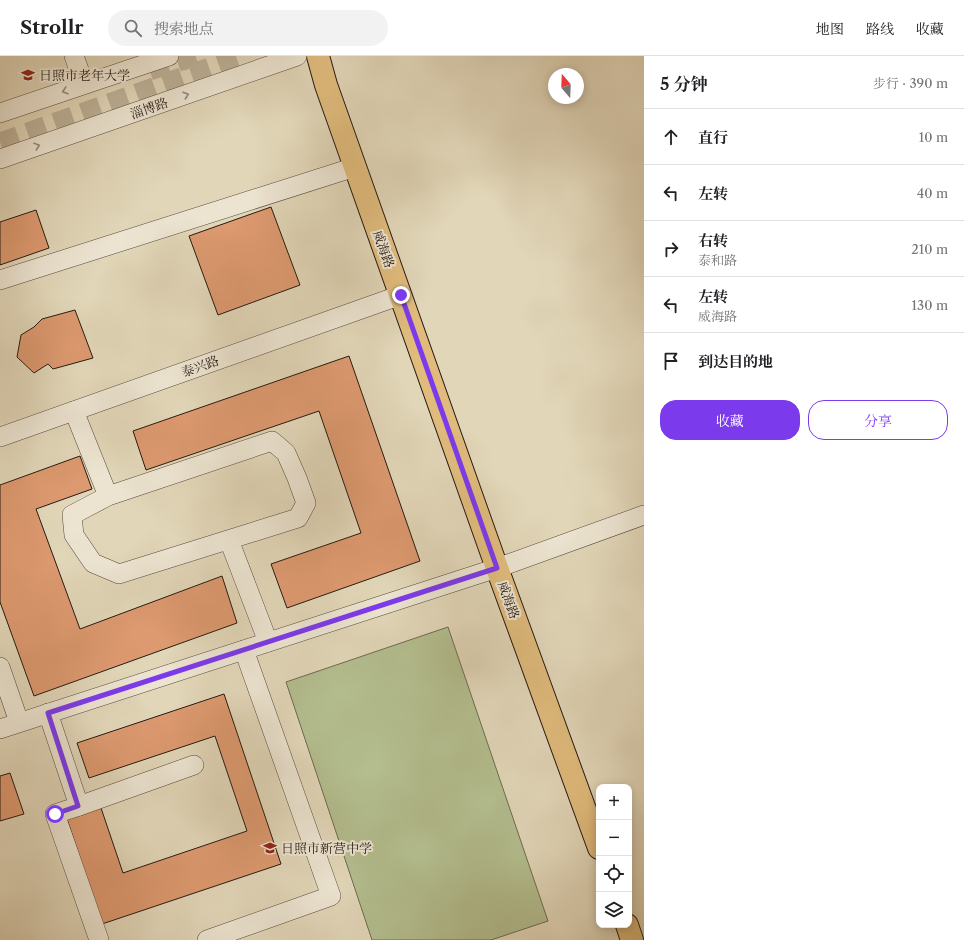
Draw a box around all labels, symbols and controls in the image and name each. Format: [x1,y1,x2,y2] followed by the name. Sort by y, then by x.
[108,10,388,46] search box
[20,16,84,39] text: Strollr
[122,17,144,39] icon: search
[154,19,214,38] text: 搜索地点
[816,20,844,38] text: 地图
[866,20,894,38] text: 路线
[916,20,944,38] text: 收藏
[20,67,36,83] school or university icon: 日照市老年大学
[39,67,130,83] place label: 日照市老年大学
[548,68,584,104] north arrow
[660,74,708,94] text: 5 分钟
[873,75,948,91] text: 步行 · 390 m
[62,86,69,95] one-way arrow
[183,91,190,99] one-way arrow
[128,94,170,122] street label: 淄博路
[660,126,682,148] icon: ahead
[698,128,728,147] text: 直行
[919,129,948,145] text: 10 m
[33,143,40,151] one-way arrow
[660,182,682,204] icon: left
[698,184,728,203] text: 左转
[917,185,948,201] text: 40 m
[370,228,398,270] street label: 威海路
[698,231,728,250] text: 右转
[660,238,682,260] icon: right
[911,241,948,257] text: 210 m
[698,252,737,268] text: 泰和路
[392,286,410,304] route end
[698,287,728,306] text: 左转
[660,294,682,316] icon: left
[912,297,948,313] text: 130 m
[698,308,737,324] text: 威海路
[660,350,682,372] icon: arrive
[179,352,221,380] street label: 泰兴路
[698,352,773,371] text: 到达目的地
[660,400,800,440] button: 收藏
[808,400,948,440] button: 分享
[495,579,523,621] street label: 威海路
[596,784,632,928] map controls
[596,784,632,820] button: +
[46,805,64,823] route start
[596,820,632,856] button: −
[262,840,278,856] school or university icon: 日照市新营中学
[281,840,372,856] place label: 日照市新营中学
[596,856,632,892] button: locate
[596,892,632,928] button: layers

